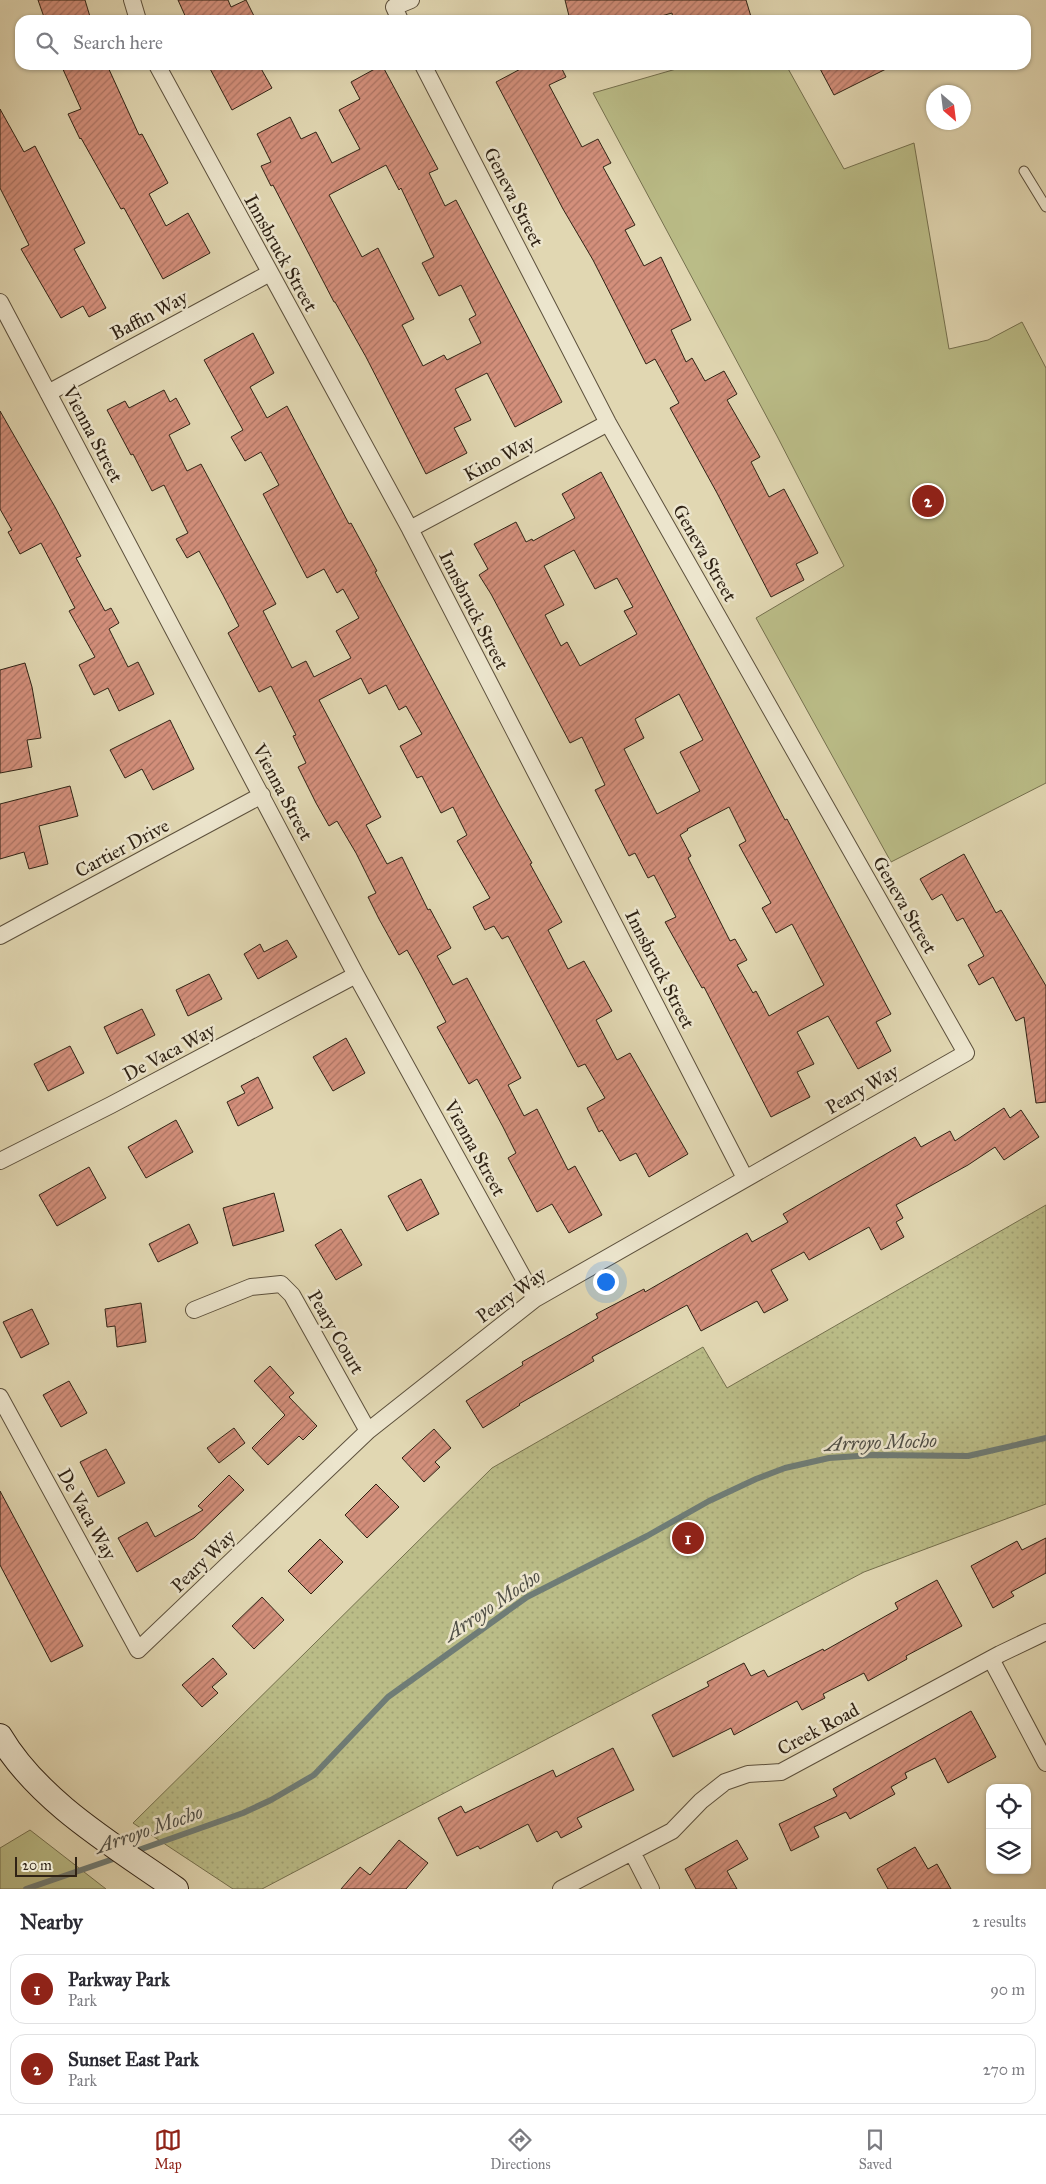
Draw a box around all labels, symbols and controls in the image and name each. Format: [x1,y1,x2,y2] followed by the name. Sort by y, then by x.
[15,15,1031,70] search box
[33,29,61,57] icon: search
[73,31,163,54] text: Search here
[926,85,971,130] north arrow
[479,144,549,251] street label: Geneva Street
[239,190,323,316] street label: Innsbruck Street
[107,285,192,345] street label: Baffin Way
[57,381,128,486] street label: Vienna Street
[460,429,539,486] street label: Kino Way
[912,482,944,520] pin: 2
[668,500,742,606] street label: Geneva Street
[434,547,514,673] street label: Innsbruck Street
[247,739,318,844] street label: Vienna Street
[71,814,173,882] street label: Cartier Drive
[868,852,942,958] street label: Geneva Street
[620,906,700,1032] street label: Innsbruck Street
[119,1018,220,1086] street label: De Vaca Way
[821,1058,903,1119] street label: Peary Way
[439,1095,511,1200] street label: Vienna Street
[472,1261,551,1328] street label: Peary Way
[593,1269,619,1295] your location
[303,1286,369,1378] street label: Peary Court
[823,1428,938,1456] water label: Arroyo Mocho
[53,1464,122,1565] street label: De Vaca Way
[672,1519,704,1557] pin: 1
[166,1524,241,1597] street label: Peary Way
[437,1564,545,1647] water label: Arroyo Mocho
[773,1698,863,1760] street label: Creek Road
[986,1784,1031,1874] map controls
[986,1784,1031,1829] button: locate
[90,1799,206,1859] water label: Arroyo Mocho
[986,1829,1031,1874] button: layers
[15,1854,78,1877] scale bar
[22,1857,52,1874] text: 20 m
[20,1909,83,1935] text: Nearby
[972,1912,1026,1931] text: 2 results
[68,1968,170,1991] text: Parkway Park
[34,1980,40,1999] text: 1
[990,1980,1025,1999] text: 90 m
[68,1991,97,2010] text: Park
[68,2048,199,2071] text: Sunset East Park
[33,2060,41,2079] text: 2
[983,2060,1025,2079] text: 270 m
[68,2071,97,2090] text: Park
[154,2126,182,2173] tab: Map
[490,2126,551,2173] tab: Directions
[859,2126,892,2173] tab: Saved

